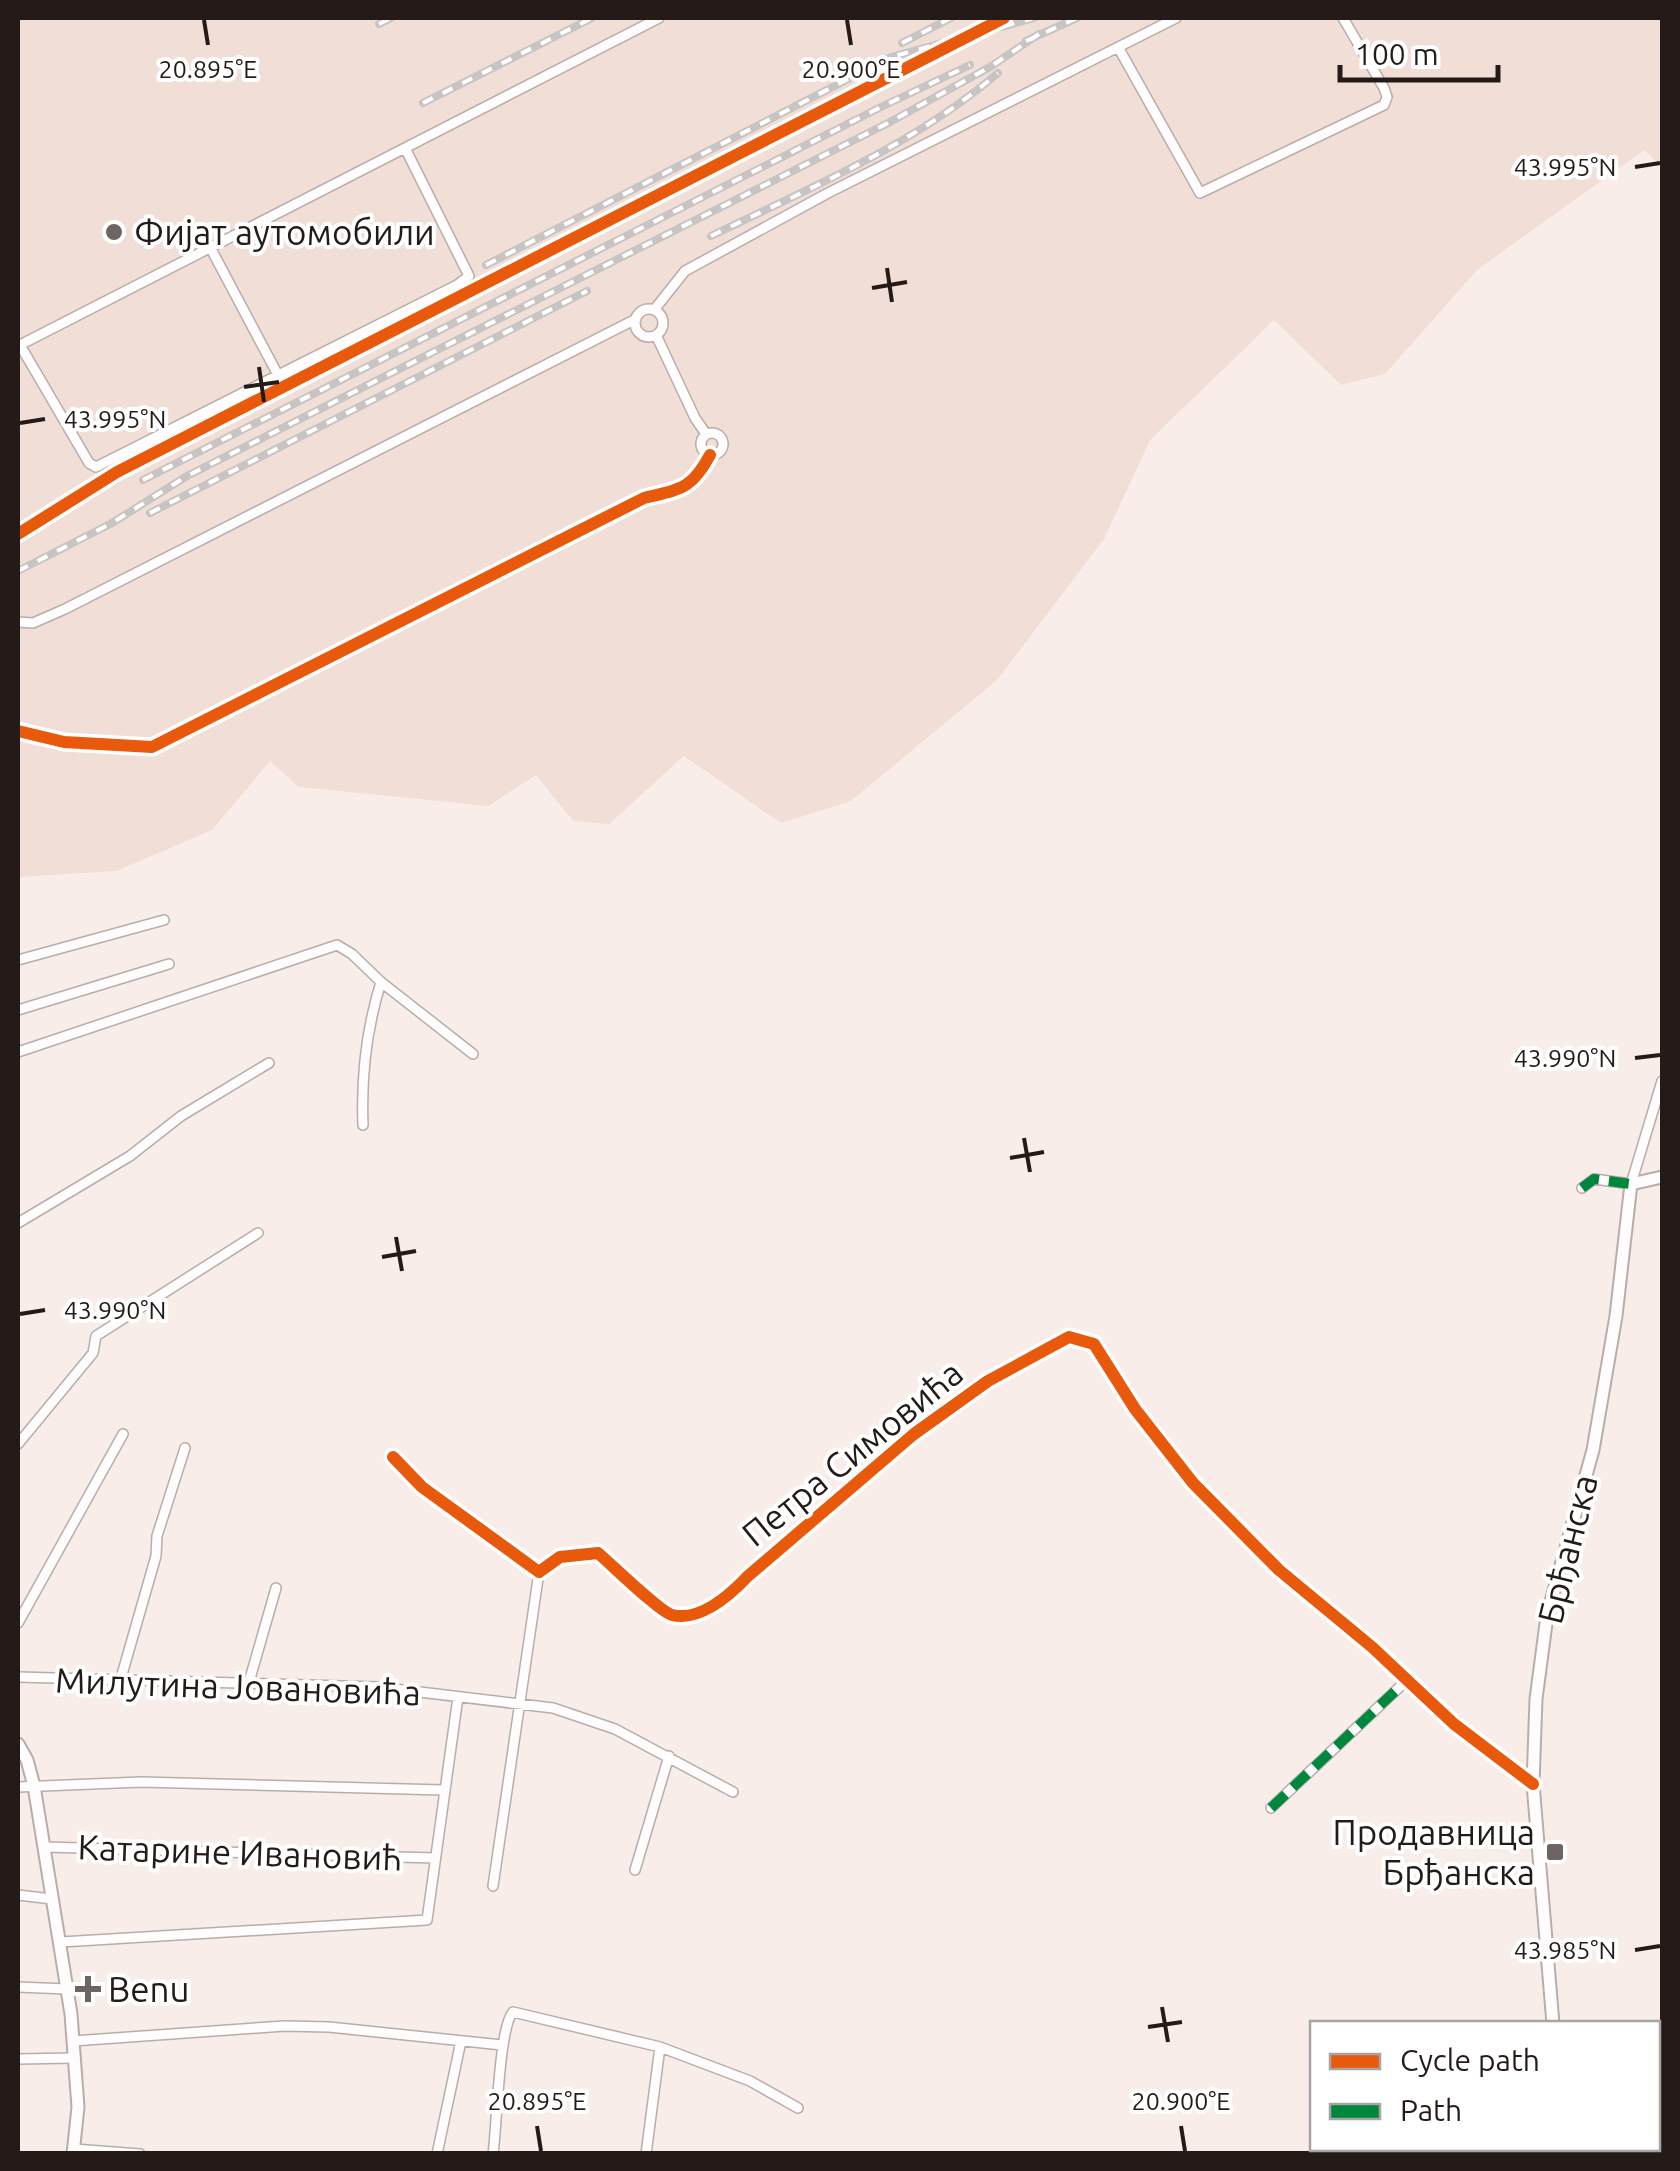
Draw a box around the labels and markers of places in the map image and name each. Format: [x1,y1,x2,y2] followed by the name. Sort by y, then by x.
[134,212,435,252] place label: Фијат аутомобили
[103,221,125,243] marker: Фијат аутомобили
[1333,1812,1535,1892] place label: Продавница Брђанска
[1544,1841,1566,1863] marker: Продавница Брђанска
[108,1969,190,2009] place label: Benu
[77,1978,99,2000] marker: Benu

